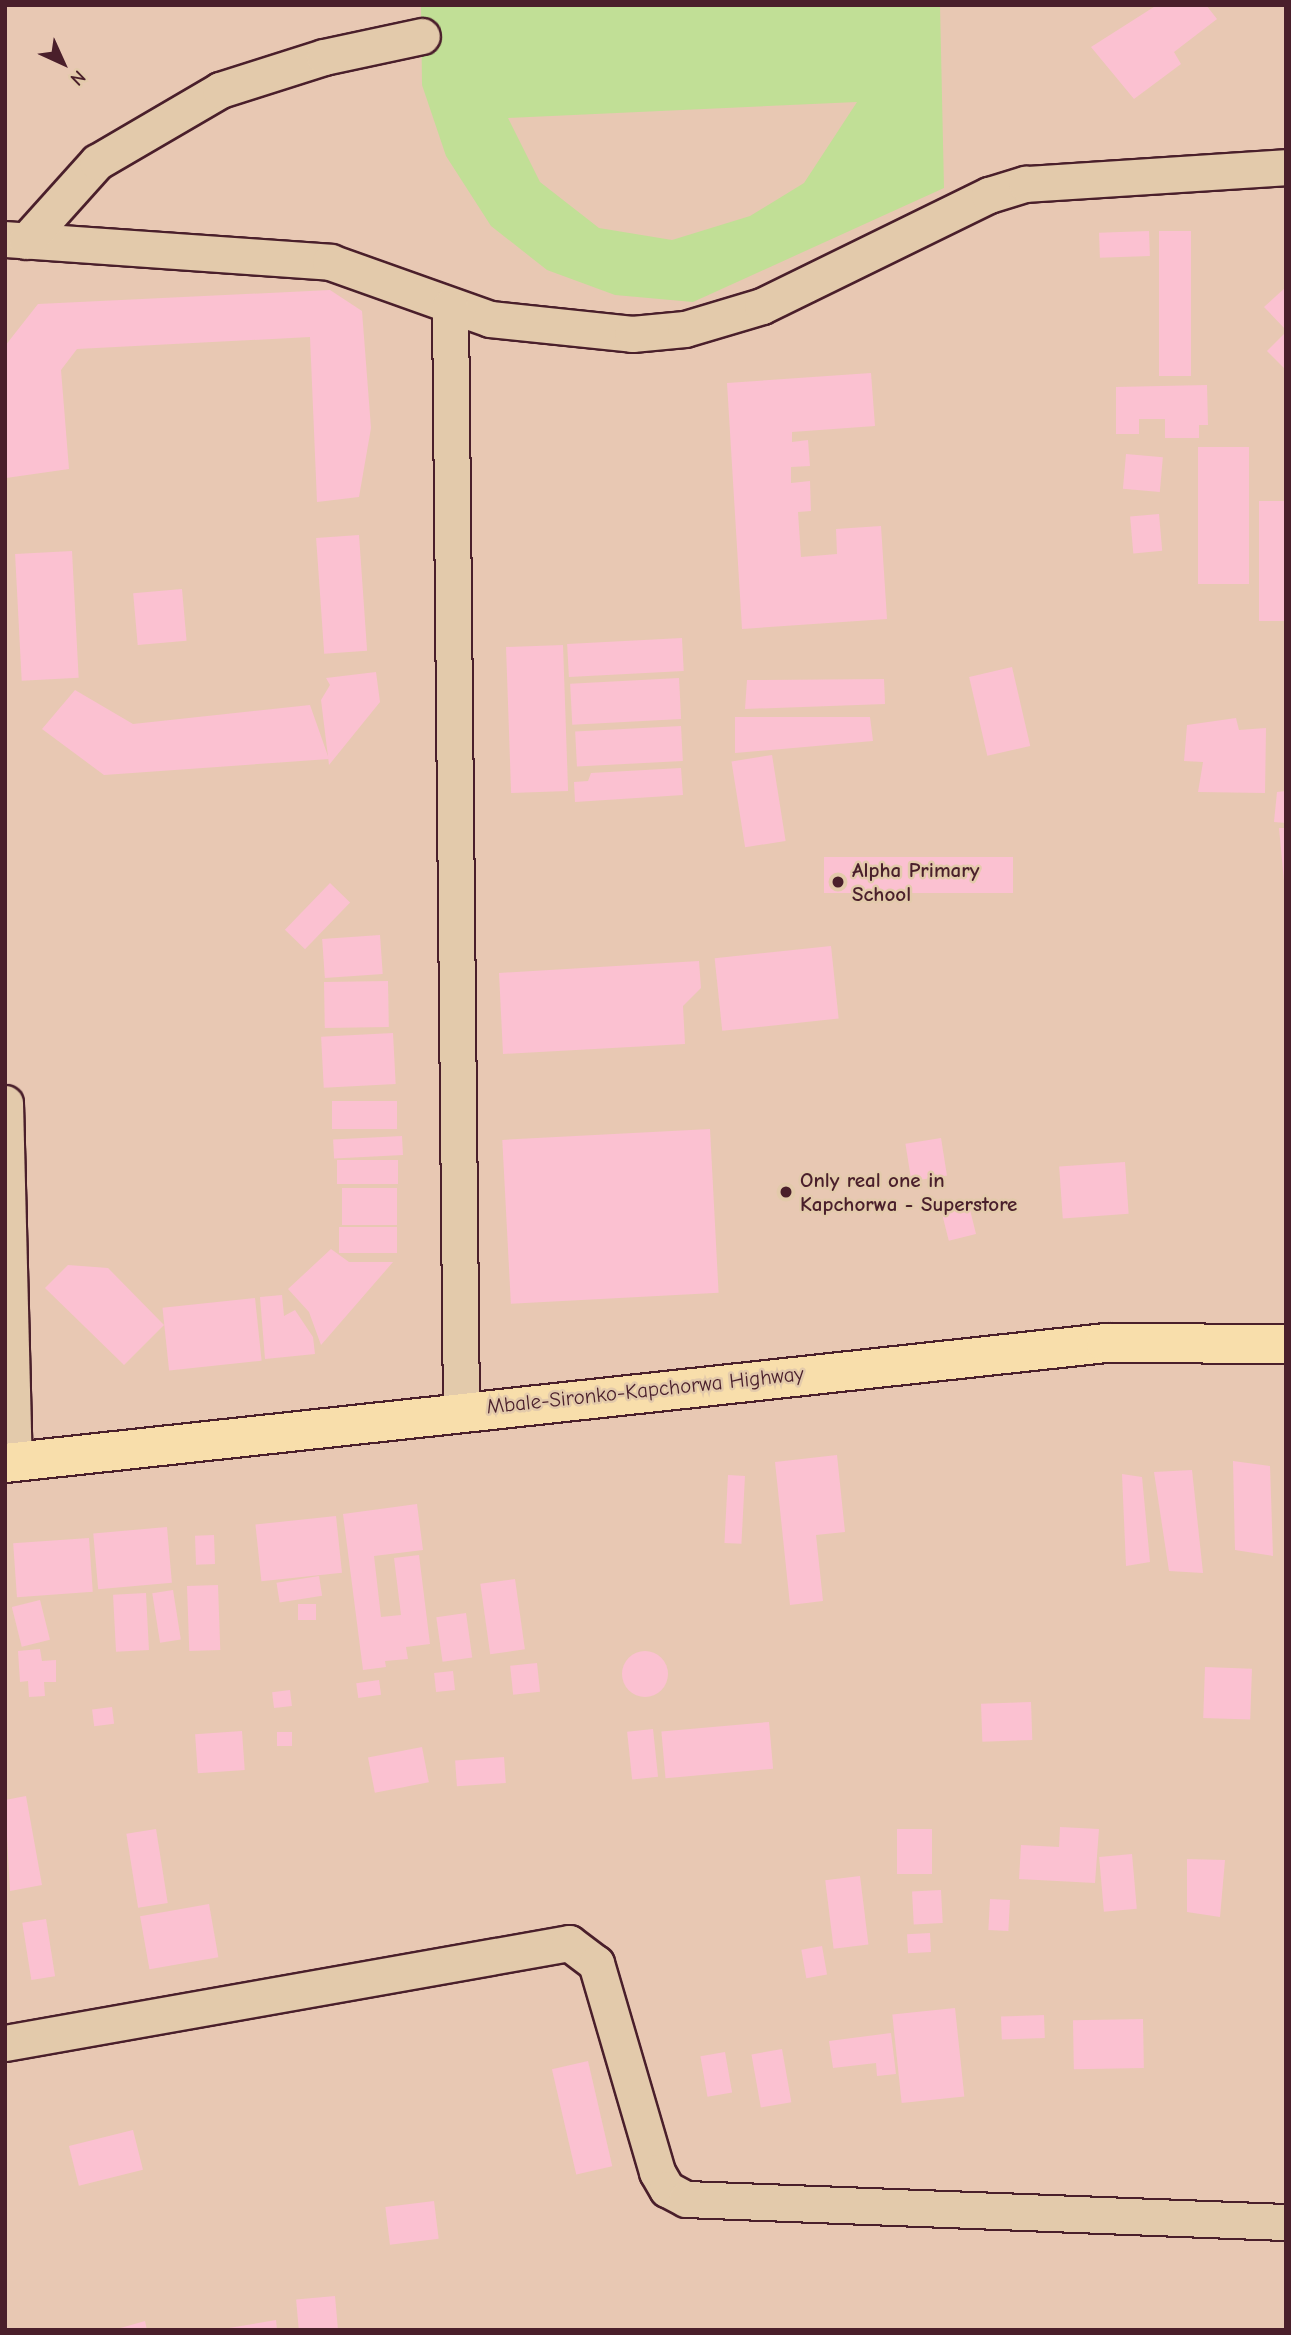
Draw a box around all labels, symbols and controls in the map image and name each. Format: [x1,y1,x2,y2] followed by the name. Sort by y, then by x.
[28,28,98,98] north arrow
[66,66,90,90] text: N
[852,857,979,907] place label: Alpha Primary School
[830,874,846,890] marker: Alpha Primary School
[800,1167,1017,1217] place label: Only real one in Kapchorwa - Superstore
[778,1184,794,1200] marker: Only real one in Kapchorwa - Superstore
[485,1361,805,1419] street label: Mbale-Sironko-Kapchorwa Highway

